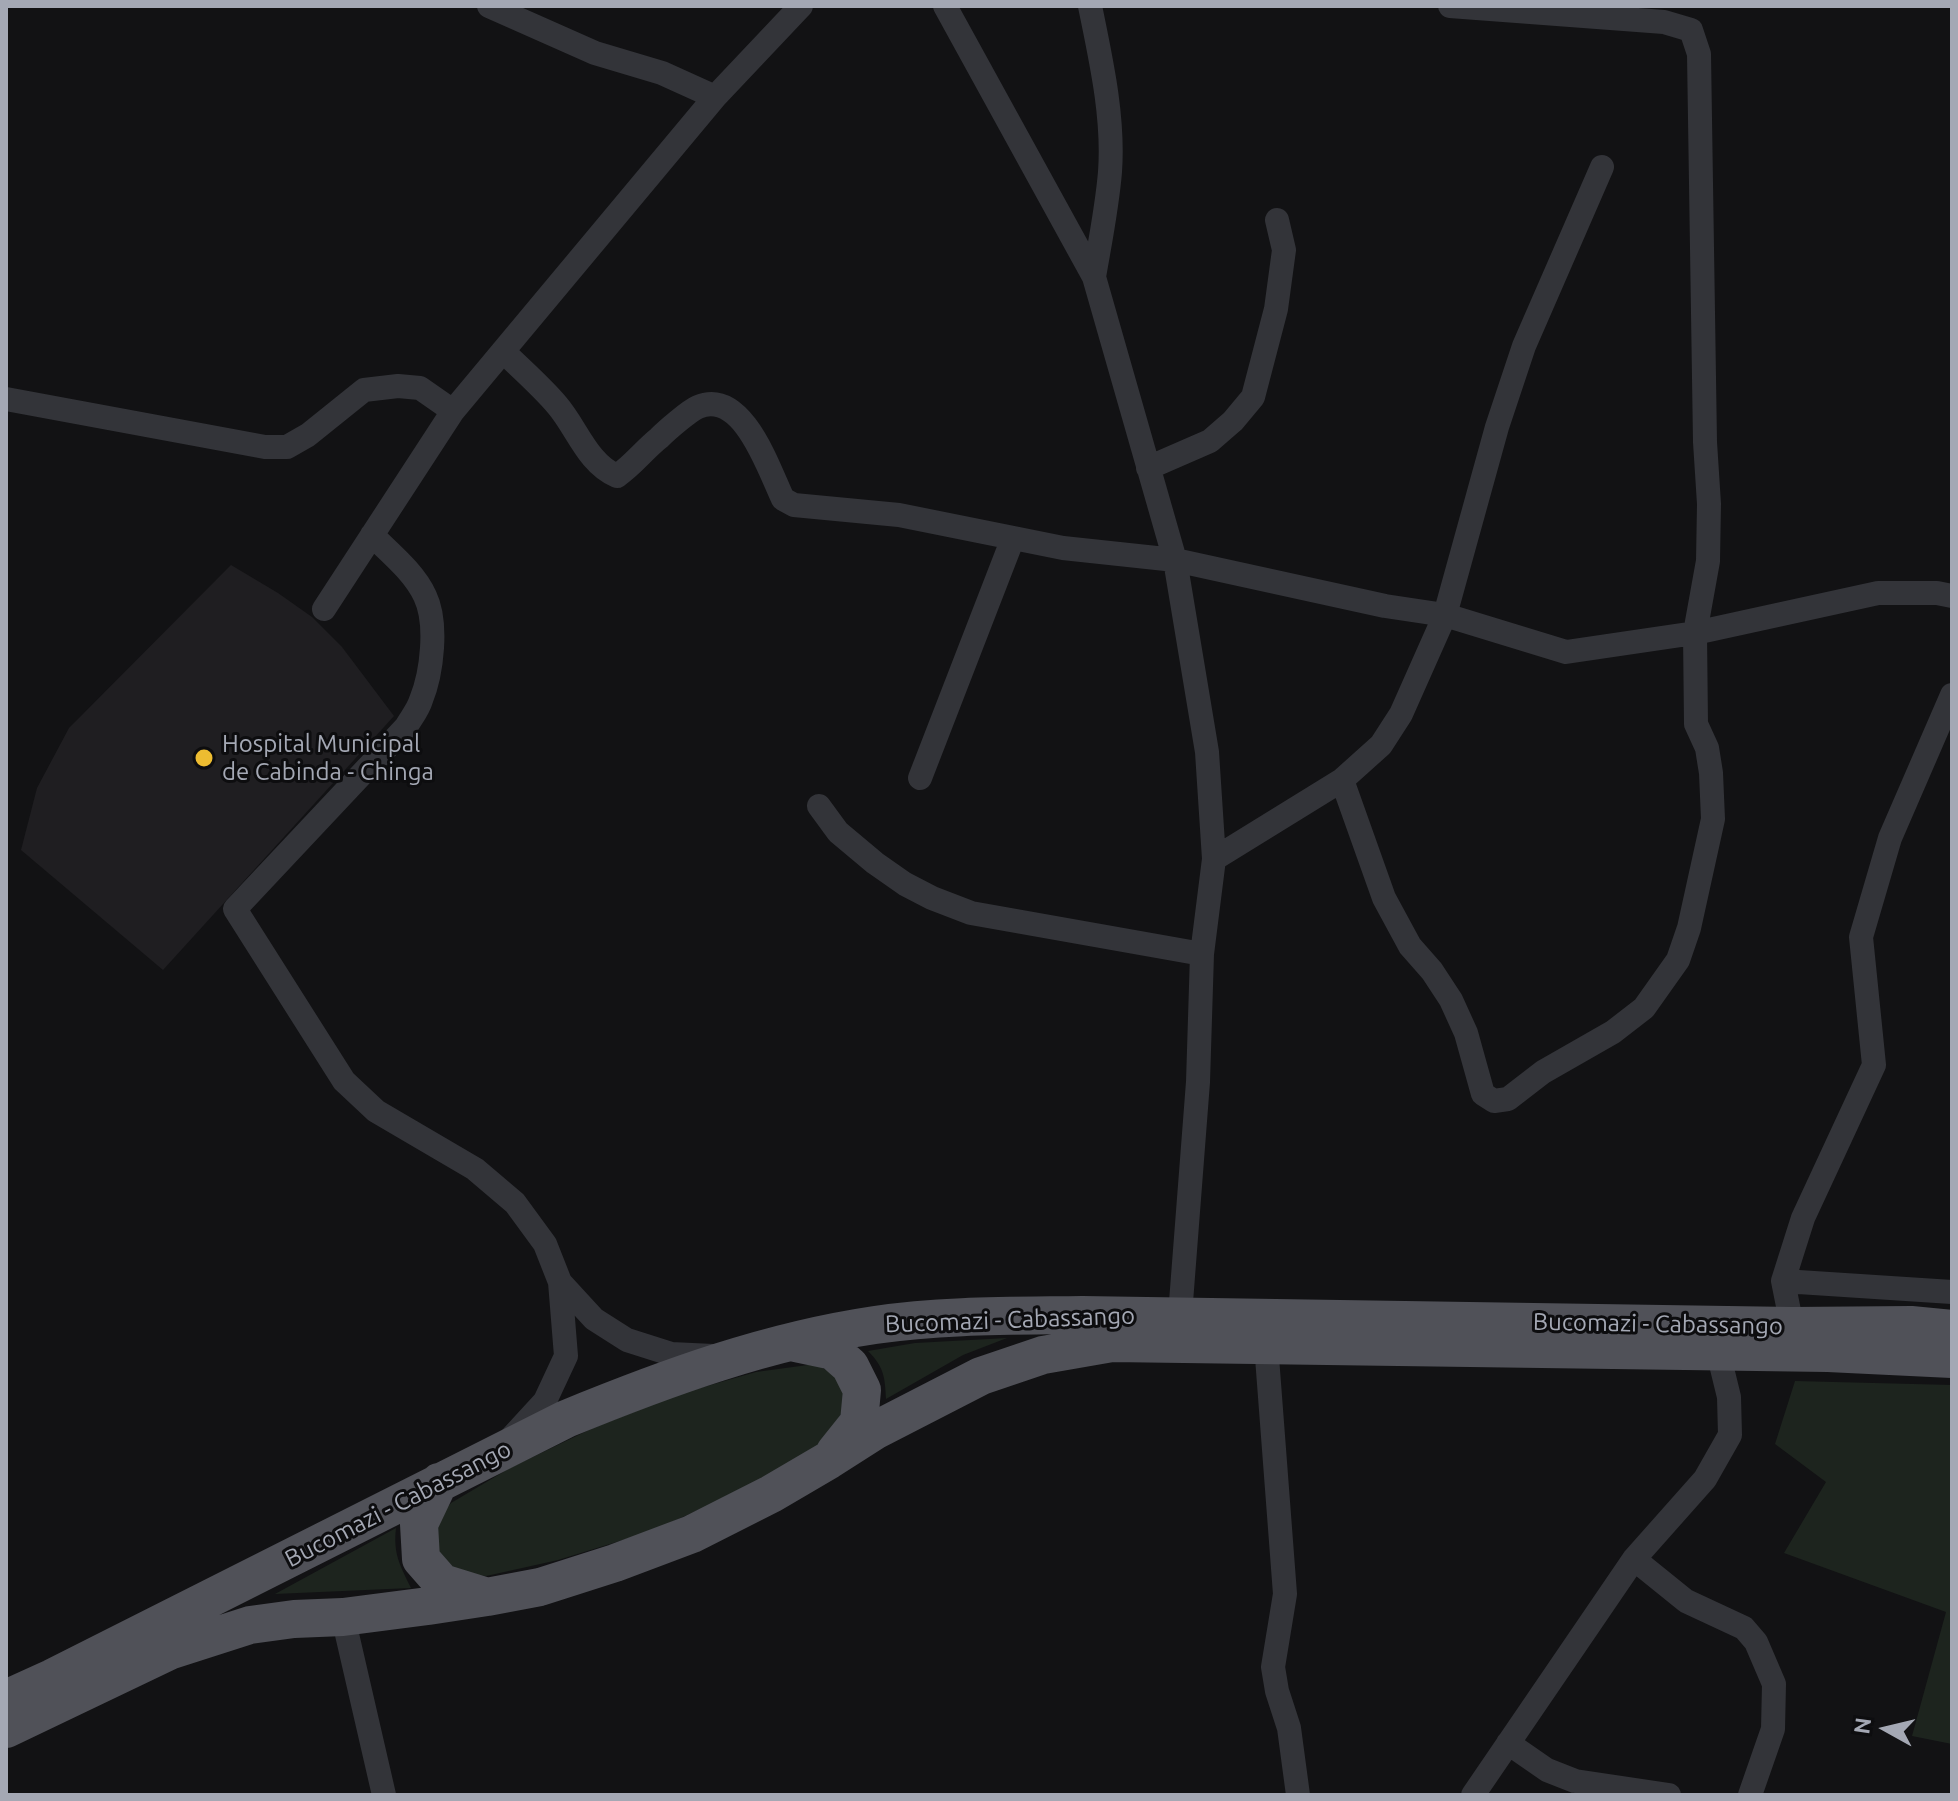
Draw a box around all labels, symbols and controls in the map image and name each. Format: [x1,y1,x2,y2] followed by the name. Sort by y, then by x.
[222,730,434,786] place label: Hospital Municipal de Cabinda - Chinga
[193,747,215,769] marker: Hospital Municipal de Cabinda - Chinga
[885,1301,1135,1339] street label: Bucomazi - Cabassango
[1533,1307,1783,1341] street label: Bucomazi - Cabassango
[280,1434,516,1574] street label: Bucomazi - Cabassango
[1846,1689,1926,1769] north arrow
[1848,1716,1875,1735] text: N

